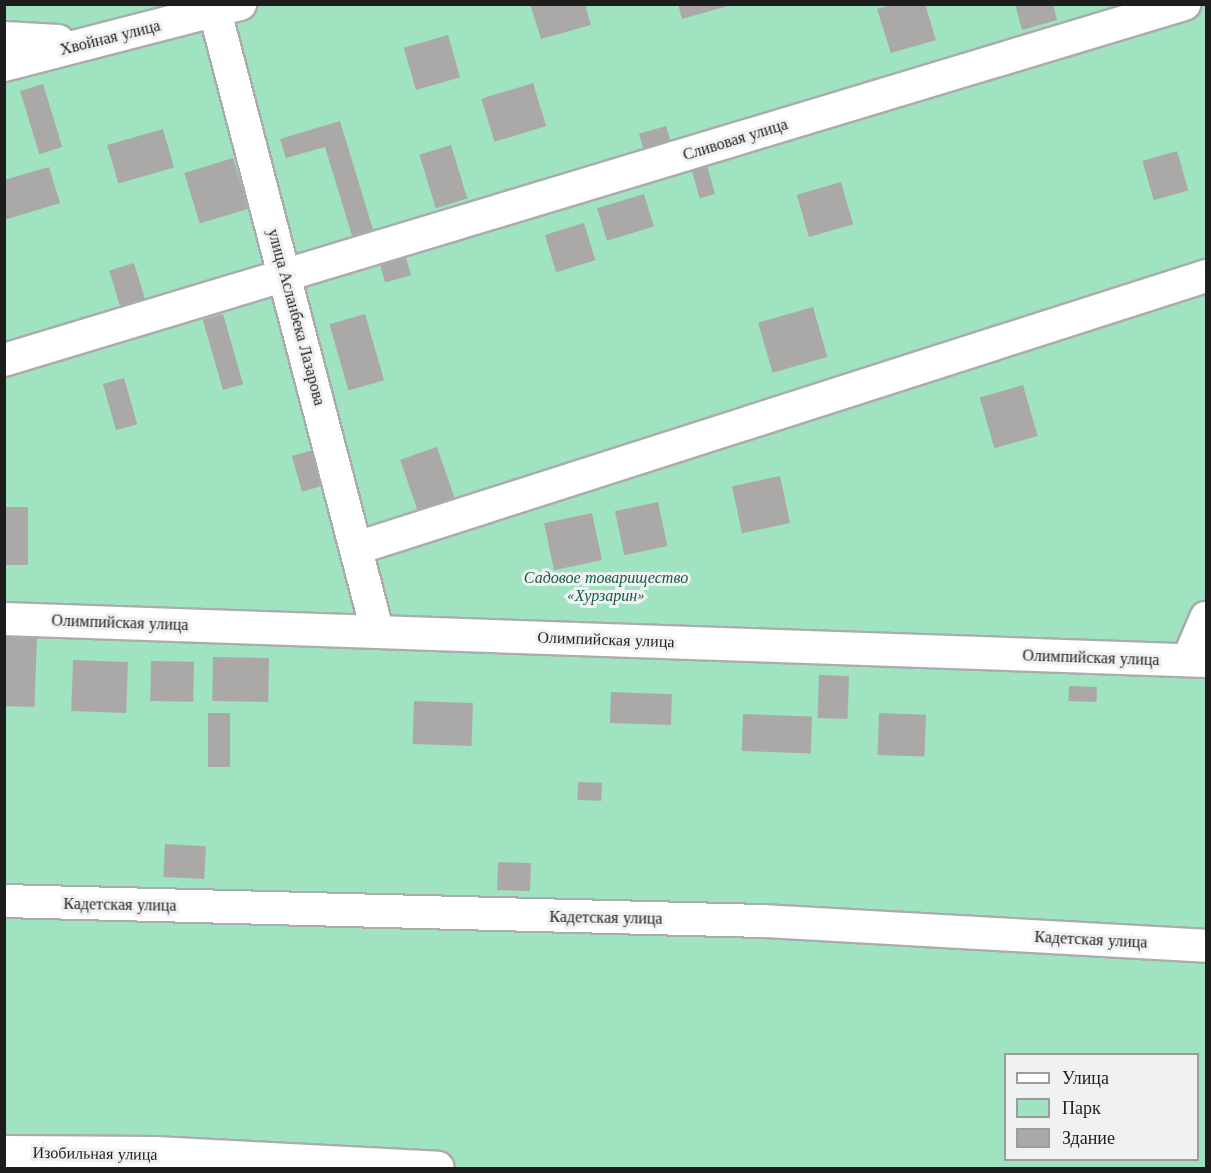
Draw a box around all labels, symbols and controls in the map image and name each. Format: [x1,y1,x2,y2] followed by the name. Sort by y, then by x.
[58,15,162,59] street label: Хвойная улица
[680,114,790,164] street label: Сливовая улица
[264,227,330,407] street label: улица Асланбека Лазарова
[524,567,688,605] park label: Садовое товарищество «Хурзарин»
[51,610,189,634] street label: Олимпийская улица
[537,627,675,651] street label: Олимпийская улица
[1022,645,1160,669] street label: Олимпийская улица
[63,893,177,915] street label: Кадетская улица
[549,906,663,928] street label: Кадетская улица
[1034,926,1148,952] street label: Кадетская улица
[1004,1053,1199,1161] legend
[1062,1067,1109,1089] text: Улица
[1062,1097,1101,1119] text: Парк
[1062,1127,1115,1149] text: Здание
[32,1142,158,1164] street label: Изобильная улица

